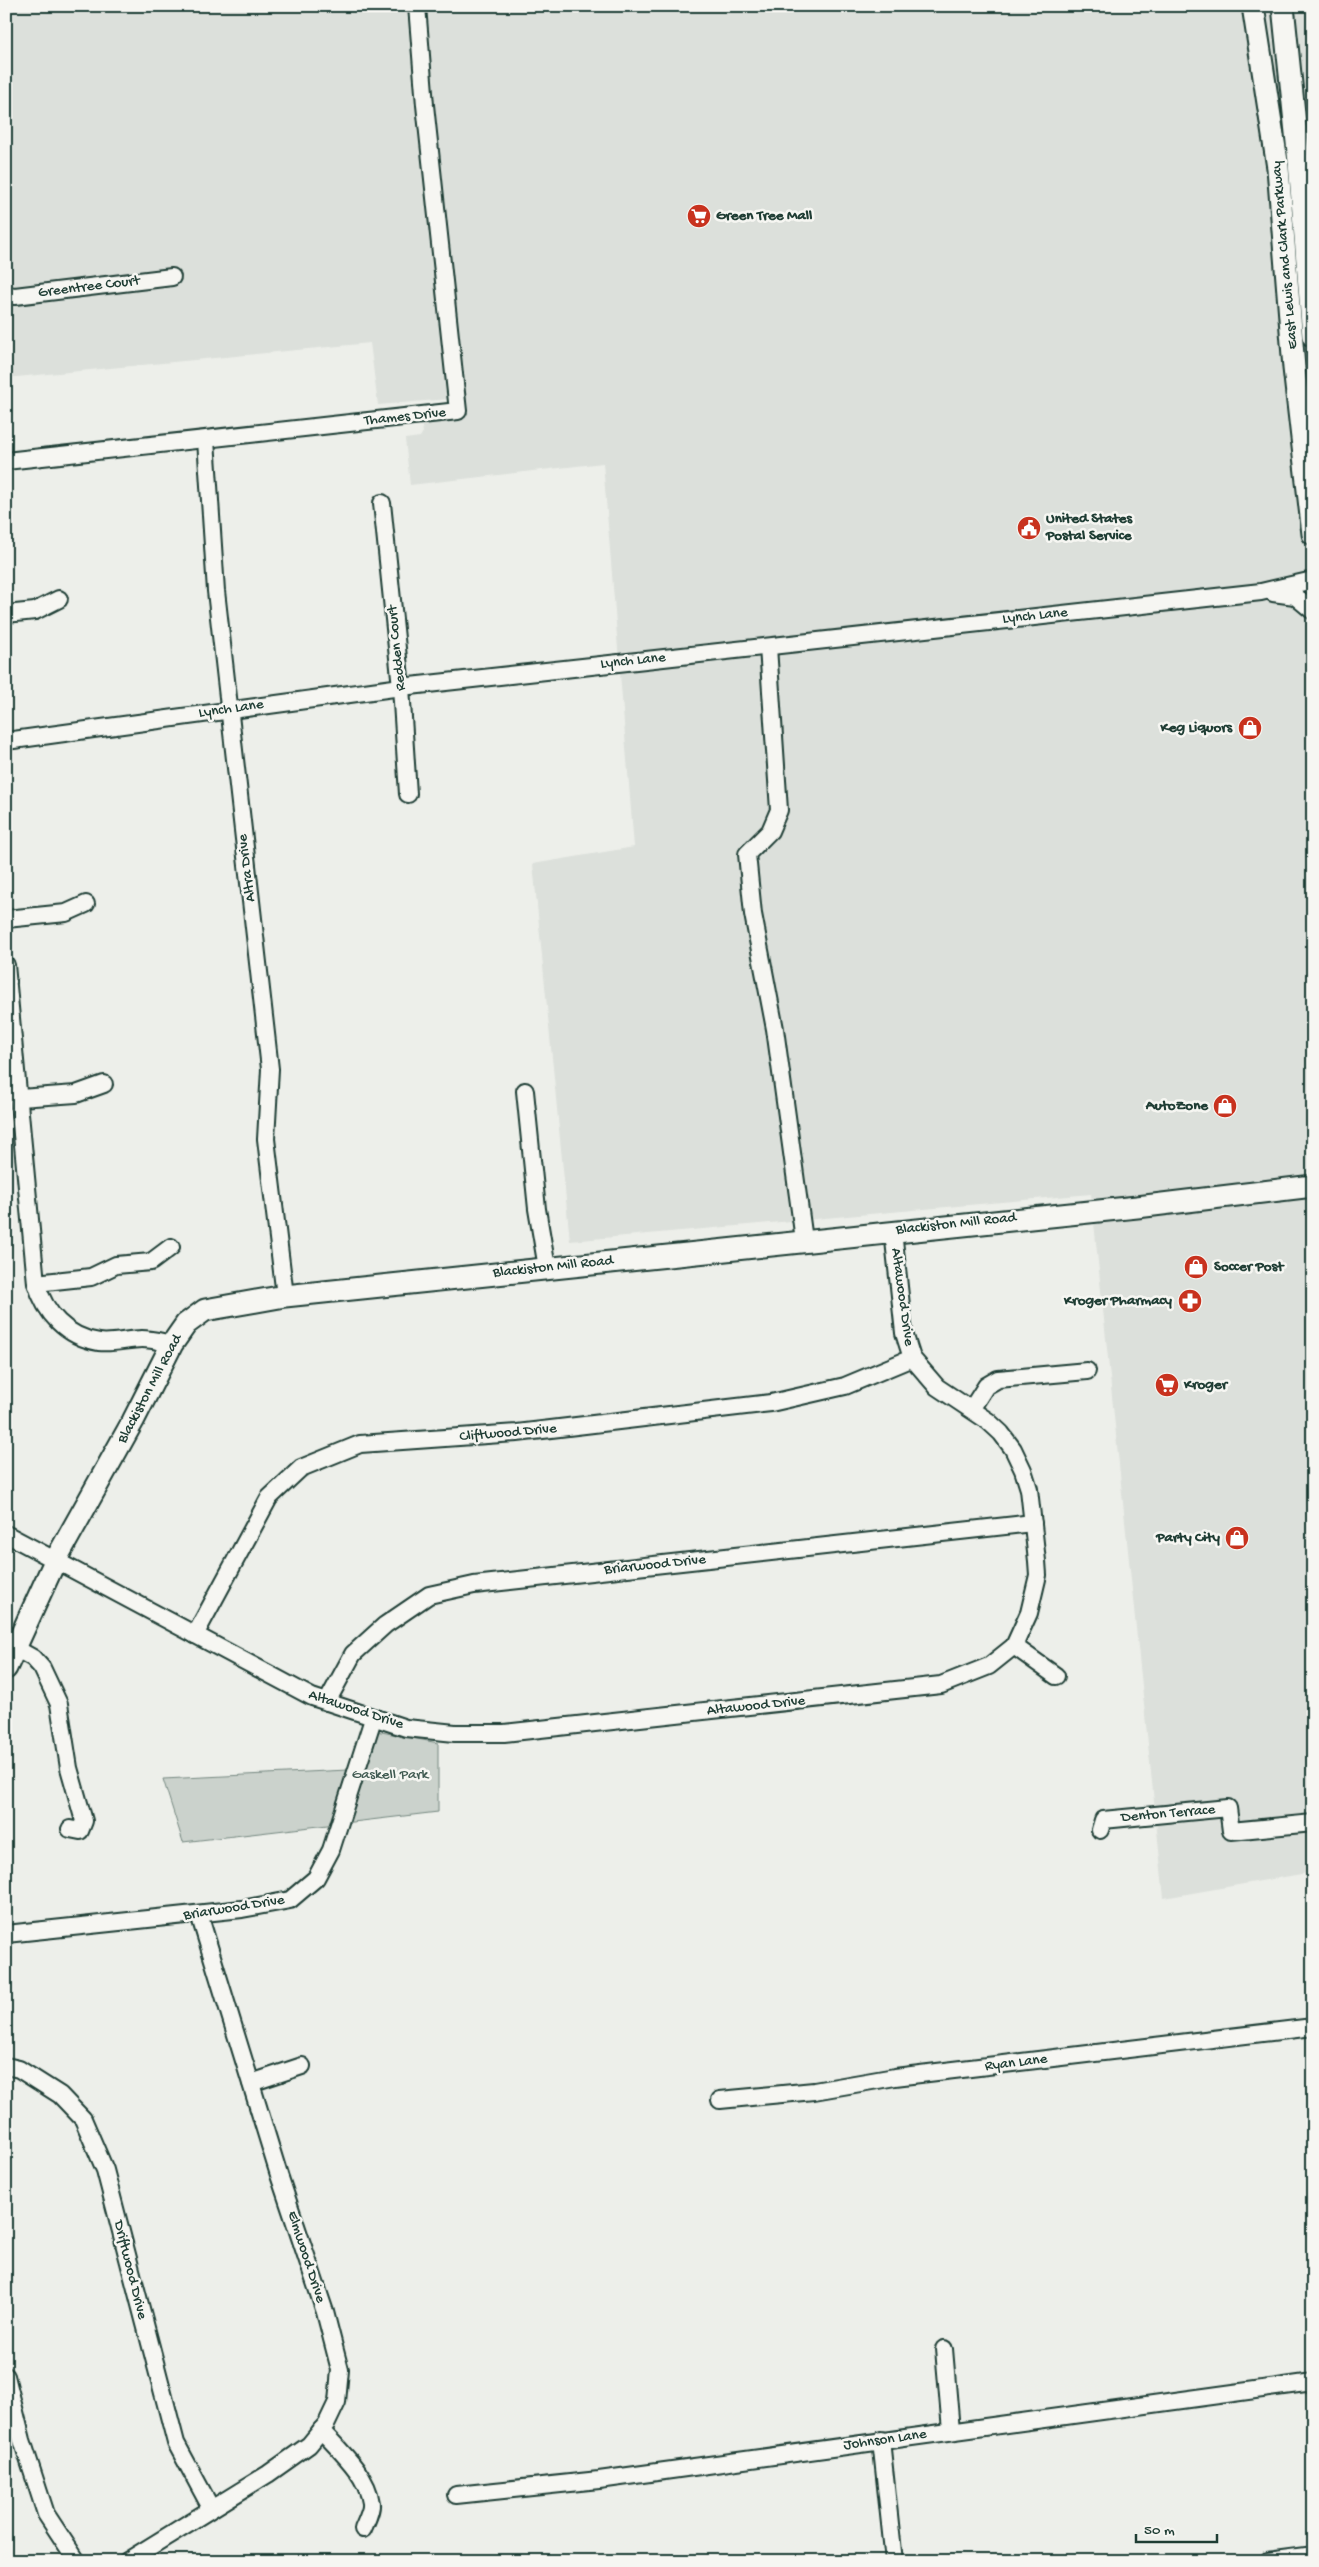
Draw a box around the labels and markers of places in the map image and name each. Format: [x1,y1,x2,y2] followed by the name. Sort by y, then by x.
[686,203,712,229] supermarket icon: Green Tree Mall
[716,207,813,225] place label: Green Tree Mall
[1045,510,1134,545] place label: United States Postal Service
[1016,515,1042,541] public building icon: United States Postal Service
[1237,715,1263,741] shop icon: Keg Liquors
[1160,719,1233,737] place label: Keg Liquors
[1212,1093,1238,1119] shop icon: AutoZone
[1145,1097,1209,1115] place label: AutoZone
[1183,1254,1209,1280] shop icon: Soccer Post
[1214,1258,1285,1276] place label: Soccer Post
[1177,1288,1203,1314] pharmacy icon: Kroger Pharmacy
[1063,1292,1173,1310] place label: Kroger Pharmacy
[1154,1372,1180,1398] supermarket icon: Kroger
[1183,1376,1229,1394] place label: Kroger
[1224,1525,1250,1551] shop icon: Party City
[1155,1529,1221,1547] place label: Party City

